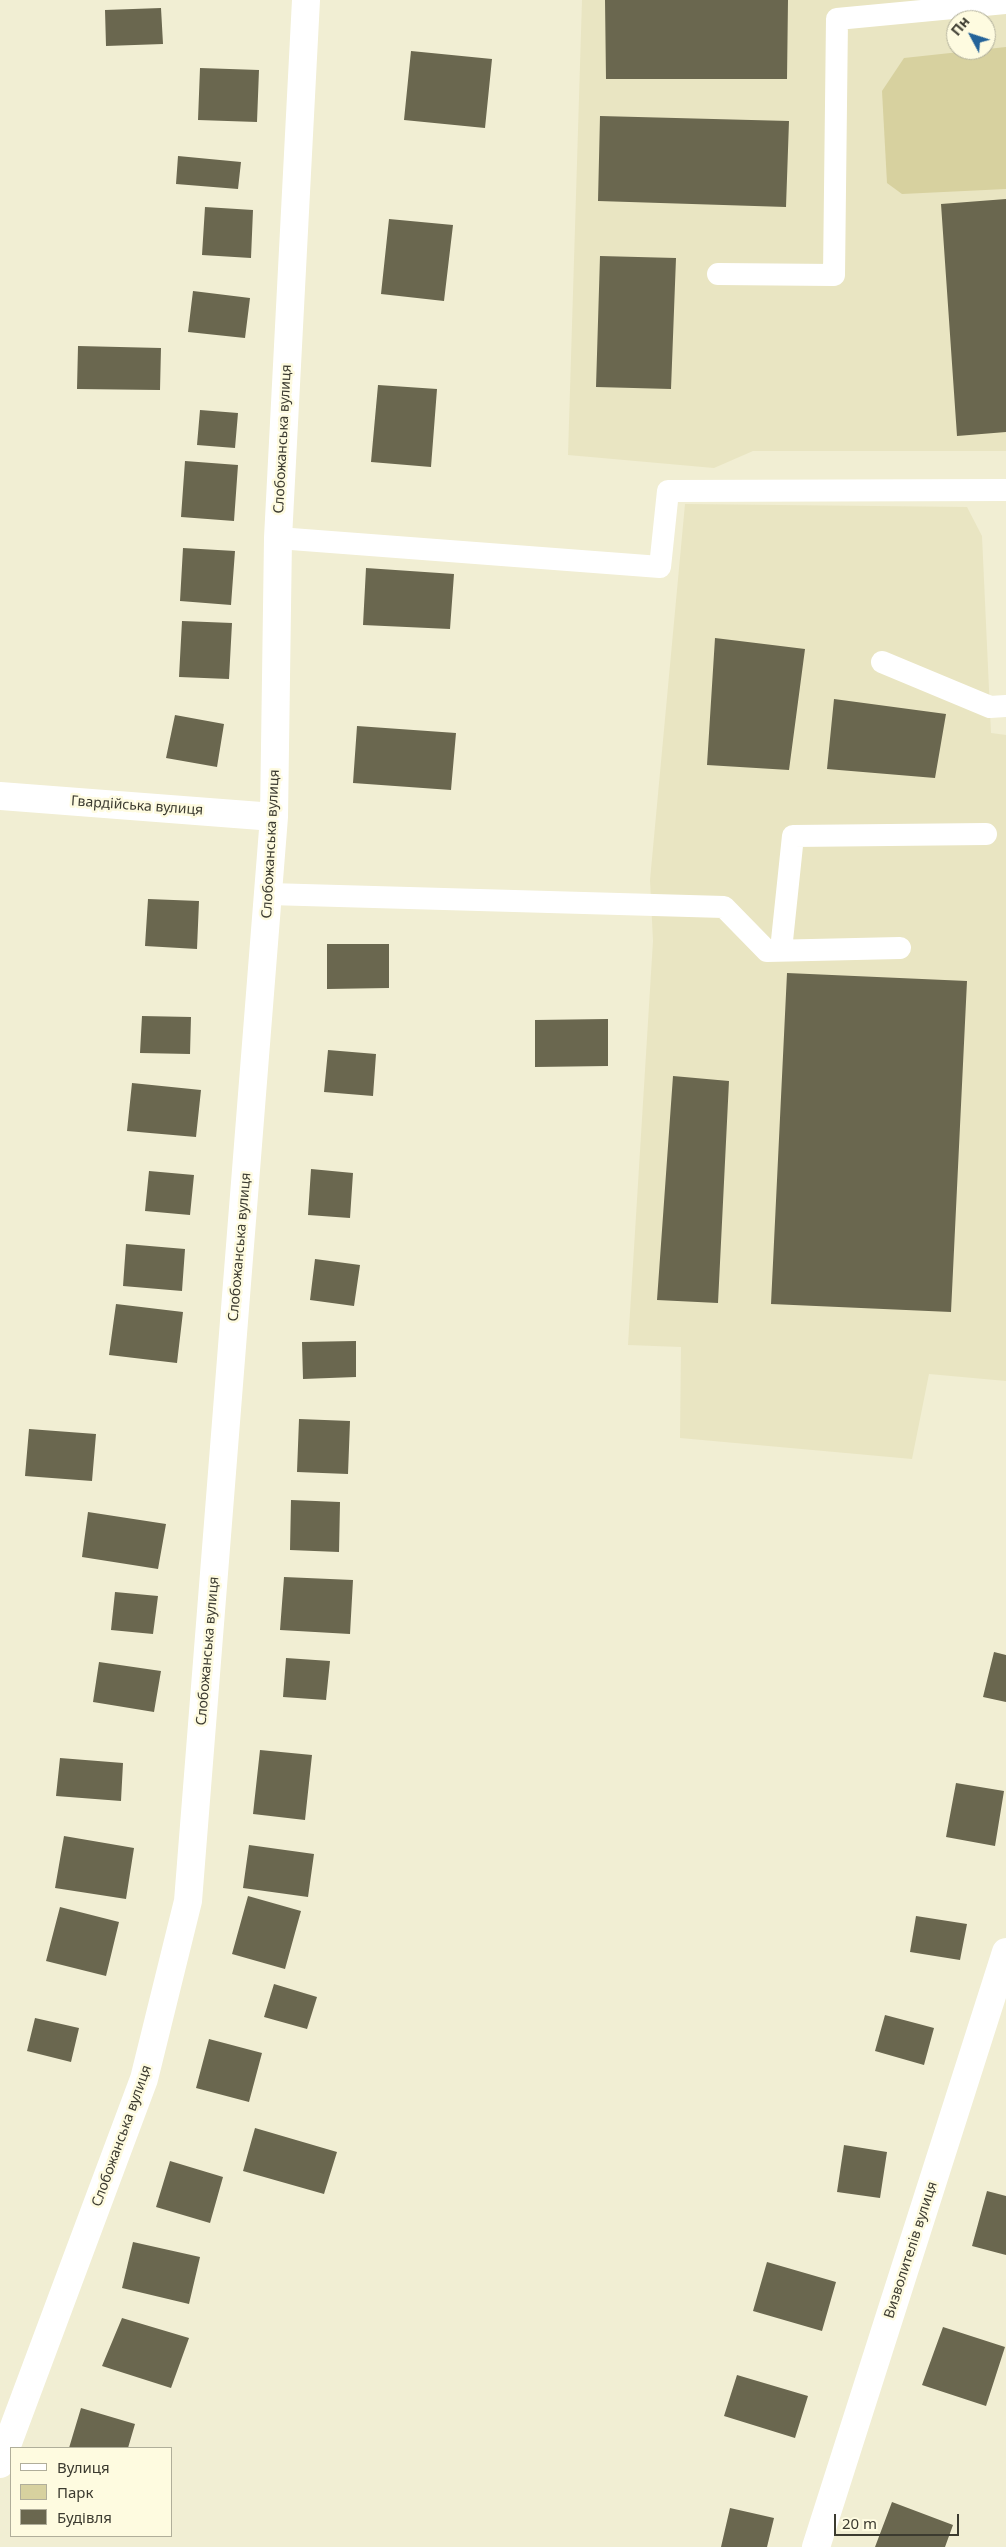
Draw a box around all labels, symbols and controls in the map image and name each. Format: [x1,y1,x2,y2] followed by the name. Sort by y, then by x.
[946,10,996,60] north arrow
[946,12,974,39] text: Пн
[271,364,295,514] street label: Слобожанська вулиця
[259,769,283,919] street label: Слобожанська вулиця
[70,793,204,819] street label: Гвардійська вулиця
[225,1172,255,1322] street label: Слобожанська вулиця
[193,1576,223,1726] street label: Слобожанська вулиця
[89,2063,155,2209] street label: Слобожанська вулиця
[881,2179,941,2321] street label: Визволителів вулиця
[10,2447,172,2537] legend
[57,2457,110,2477] text: Вулиця
[57,2482,93,2502] text: Парк
[836,2504,961,2536] scale bar
[57,2507,112,2527] text: Будівля
[842,2513,877,2533] text: 20 m

